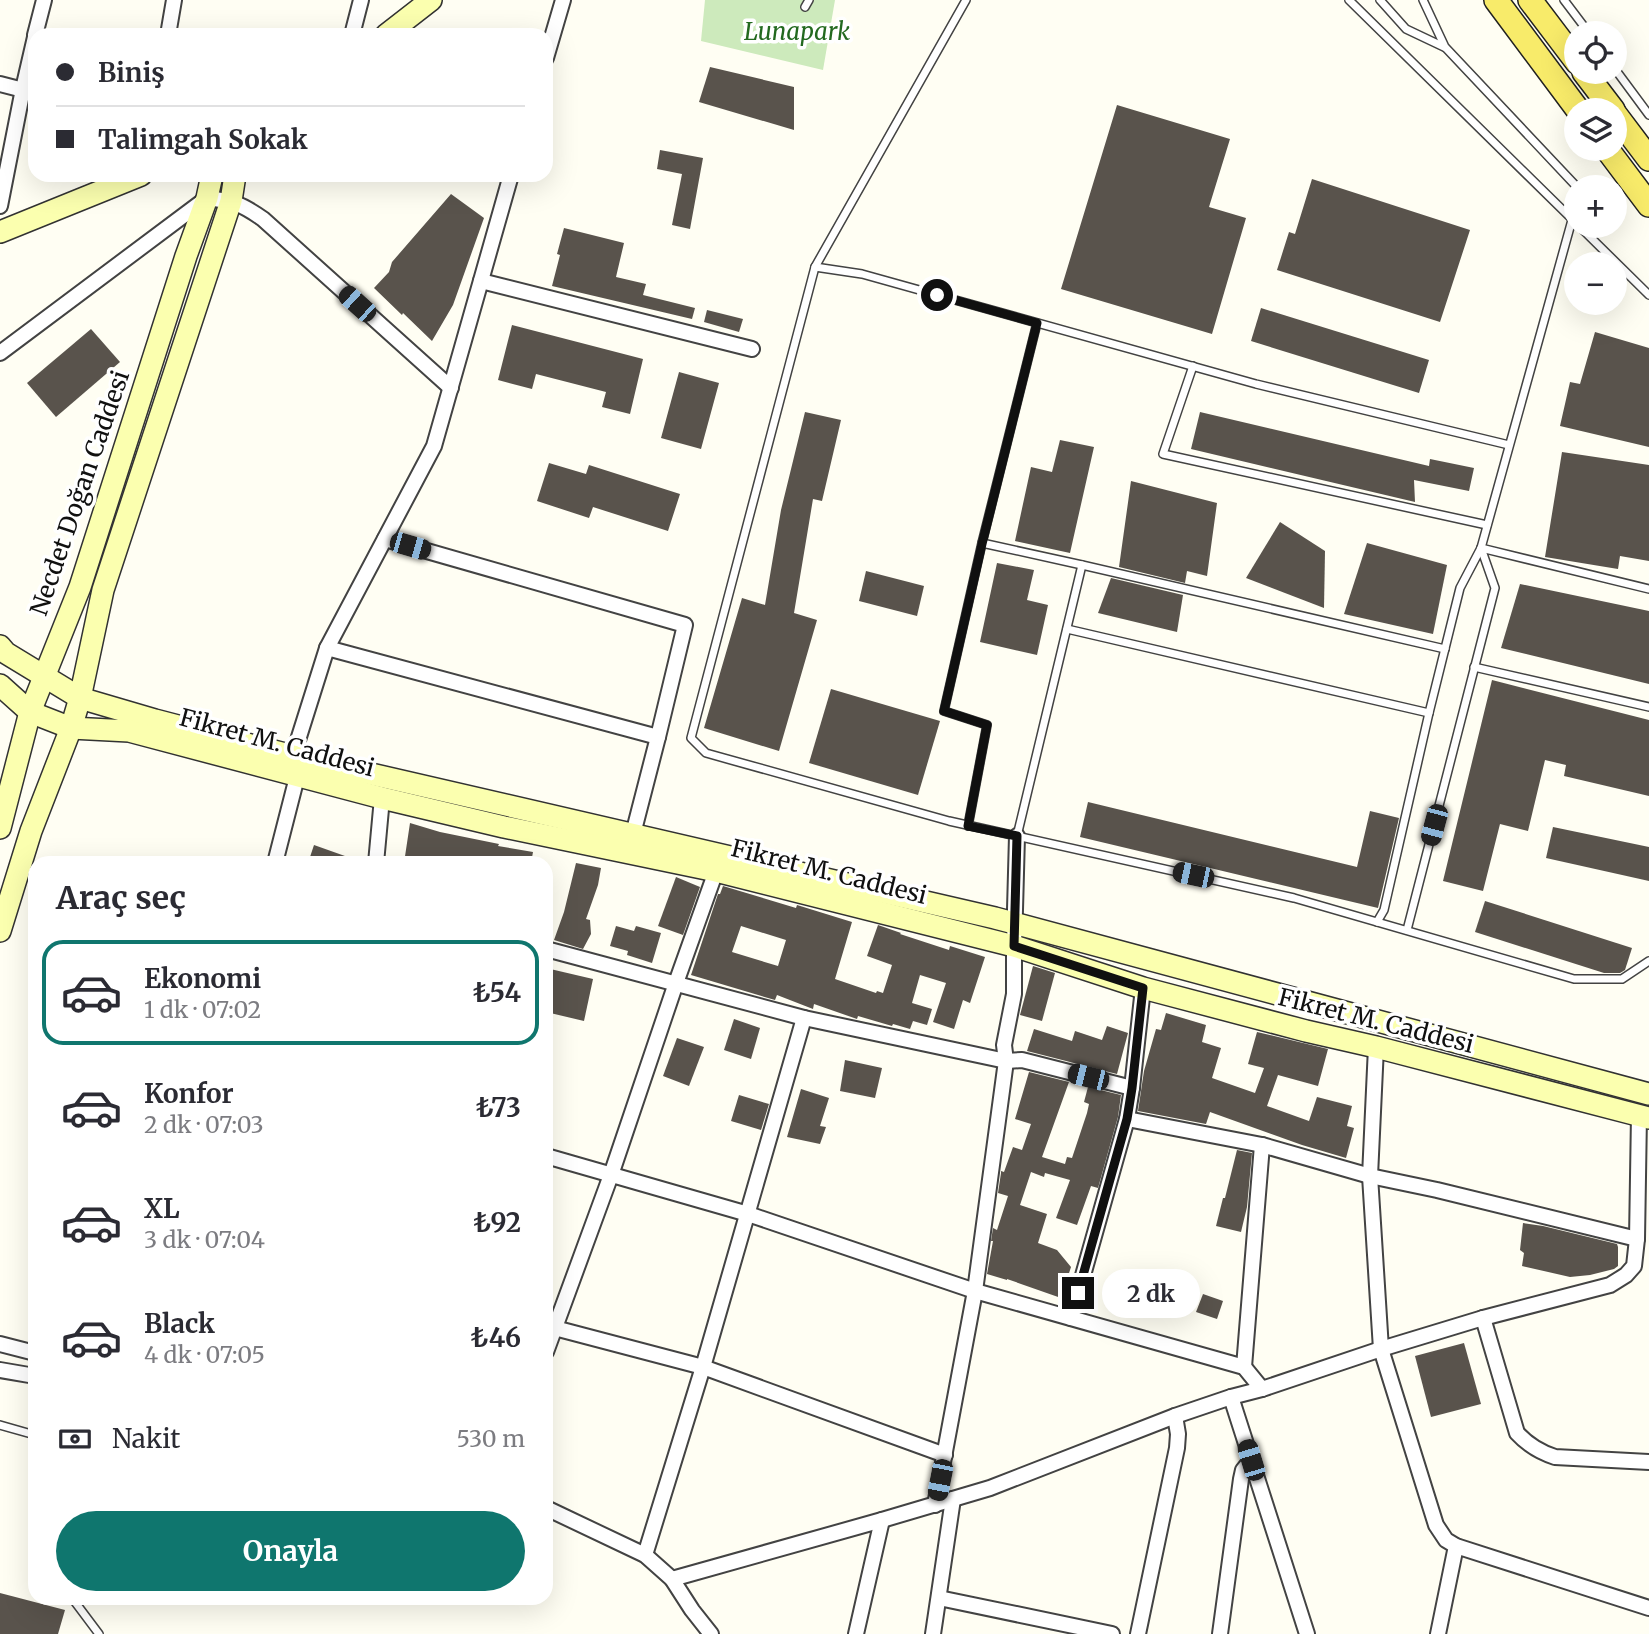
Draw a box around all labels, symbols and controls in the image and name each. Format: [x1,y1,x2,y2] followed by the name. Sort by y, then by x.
[744,16,850,47] park label: Lunapark
[1564,21,1627,315] map controls
[1564,21,1627,84] button: locate
[98,56,165,89] text: Biniş
[1564,98,1627,161] button: layers
[98,123,308,156] text: Talimgah Sokak
[1564,175,1627,238] button: +
[1564,252,1627,315] button: −
[921,279,953,311] route start
[335,282,380,326] car
[23,366,136,619] street label: Necdet Doğan Caddesi
[387,530,434,562] car
[176,702,378,784] street label: Fikret M. Caddesi
[1419,802,1450,848] car
[728,832,930,911] street label: Fikret M. Caddesi
[1171,860,1216,890] car
[56,878,186,918] text: Araç seç
[60,961,123,1024] icon: car
[144,962,261,995] text: Ekonomi
[473,976,521,1009] text: ₺54
[1275,981,1477,1060] street label: Fikret M. Caddesi
[144,995,261,1024] text: 1 dk · 07:02
[1066,1062,1111,1092] car
[60,1076,123,1139] icon: car
[144,1077,234,1110] text: Konfor
[476,1091,521,1124] text: ₺73
[144,1110,264,1139] text: 2 dk · 07:03
[60,1191,123,1254] icon: car
[144,1192,180,1225] text: XL
[473,1206,521,1239] text: ₺92
[144,1225,265,1254] text: 3 dk · 07:04
[1102,1268,1200,1318] callout: 2 dk
[1062,1277,1094,1309] route end
[1127,1279,1175,1308] text: 2 dk
[60,1306,123,1369] icon: car
[144,1307,215,1340] text: Black
[471,1321,521,1354] text: ₺46
[144,1340,265,1369] text: 4 dk · 07:05
[56,1420,94,1458] icon: cash
[112,1422,181,1455] text: Nakit
[457,1424,525,1453] text: 530 m
[1235,1437,1268,1483] car
[926,1457,955,1503] car
[56,1511,525,1591] button: Onayla

